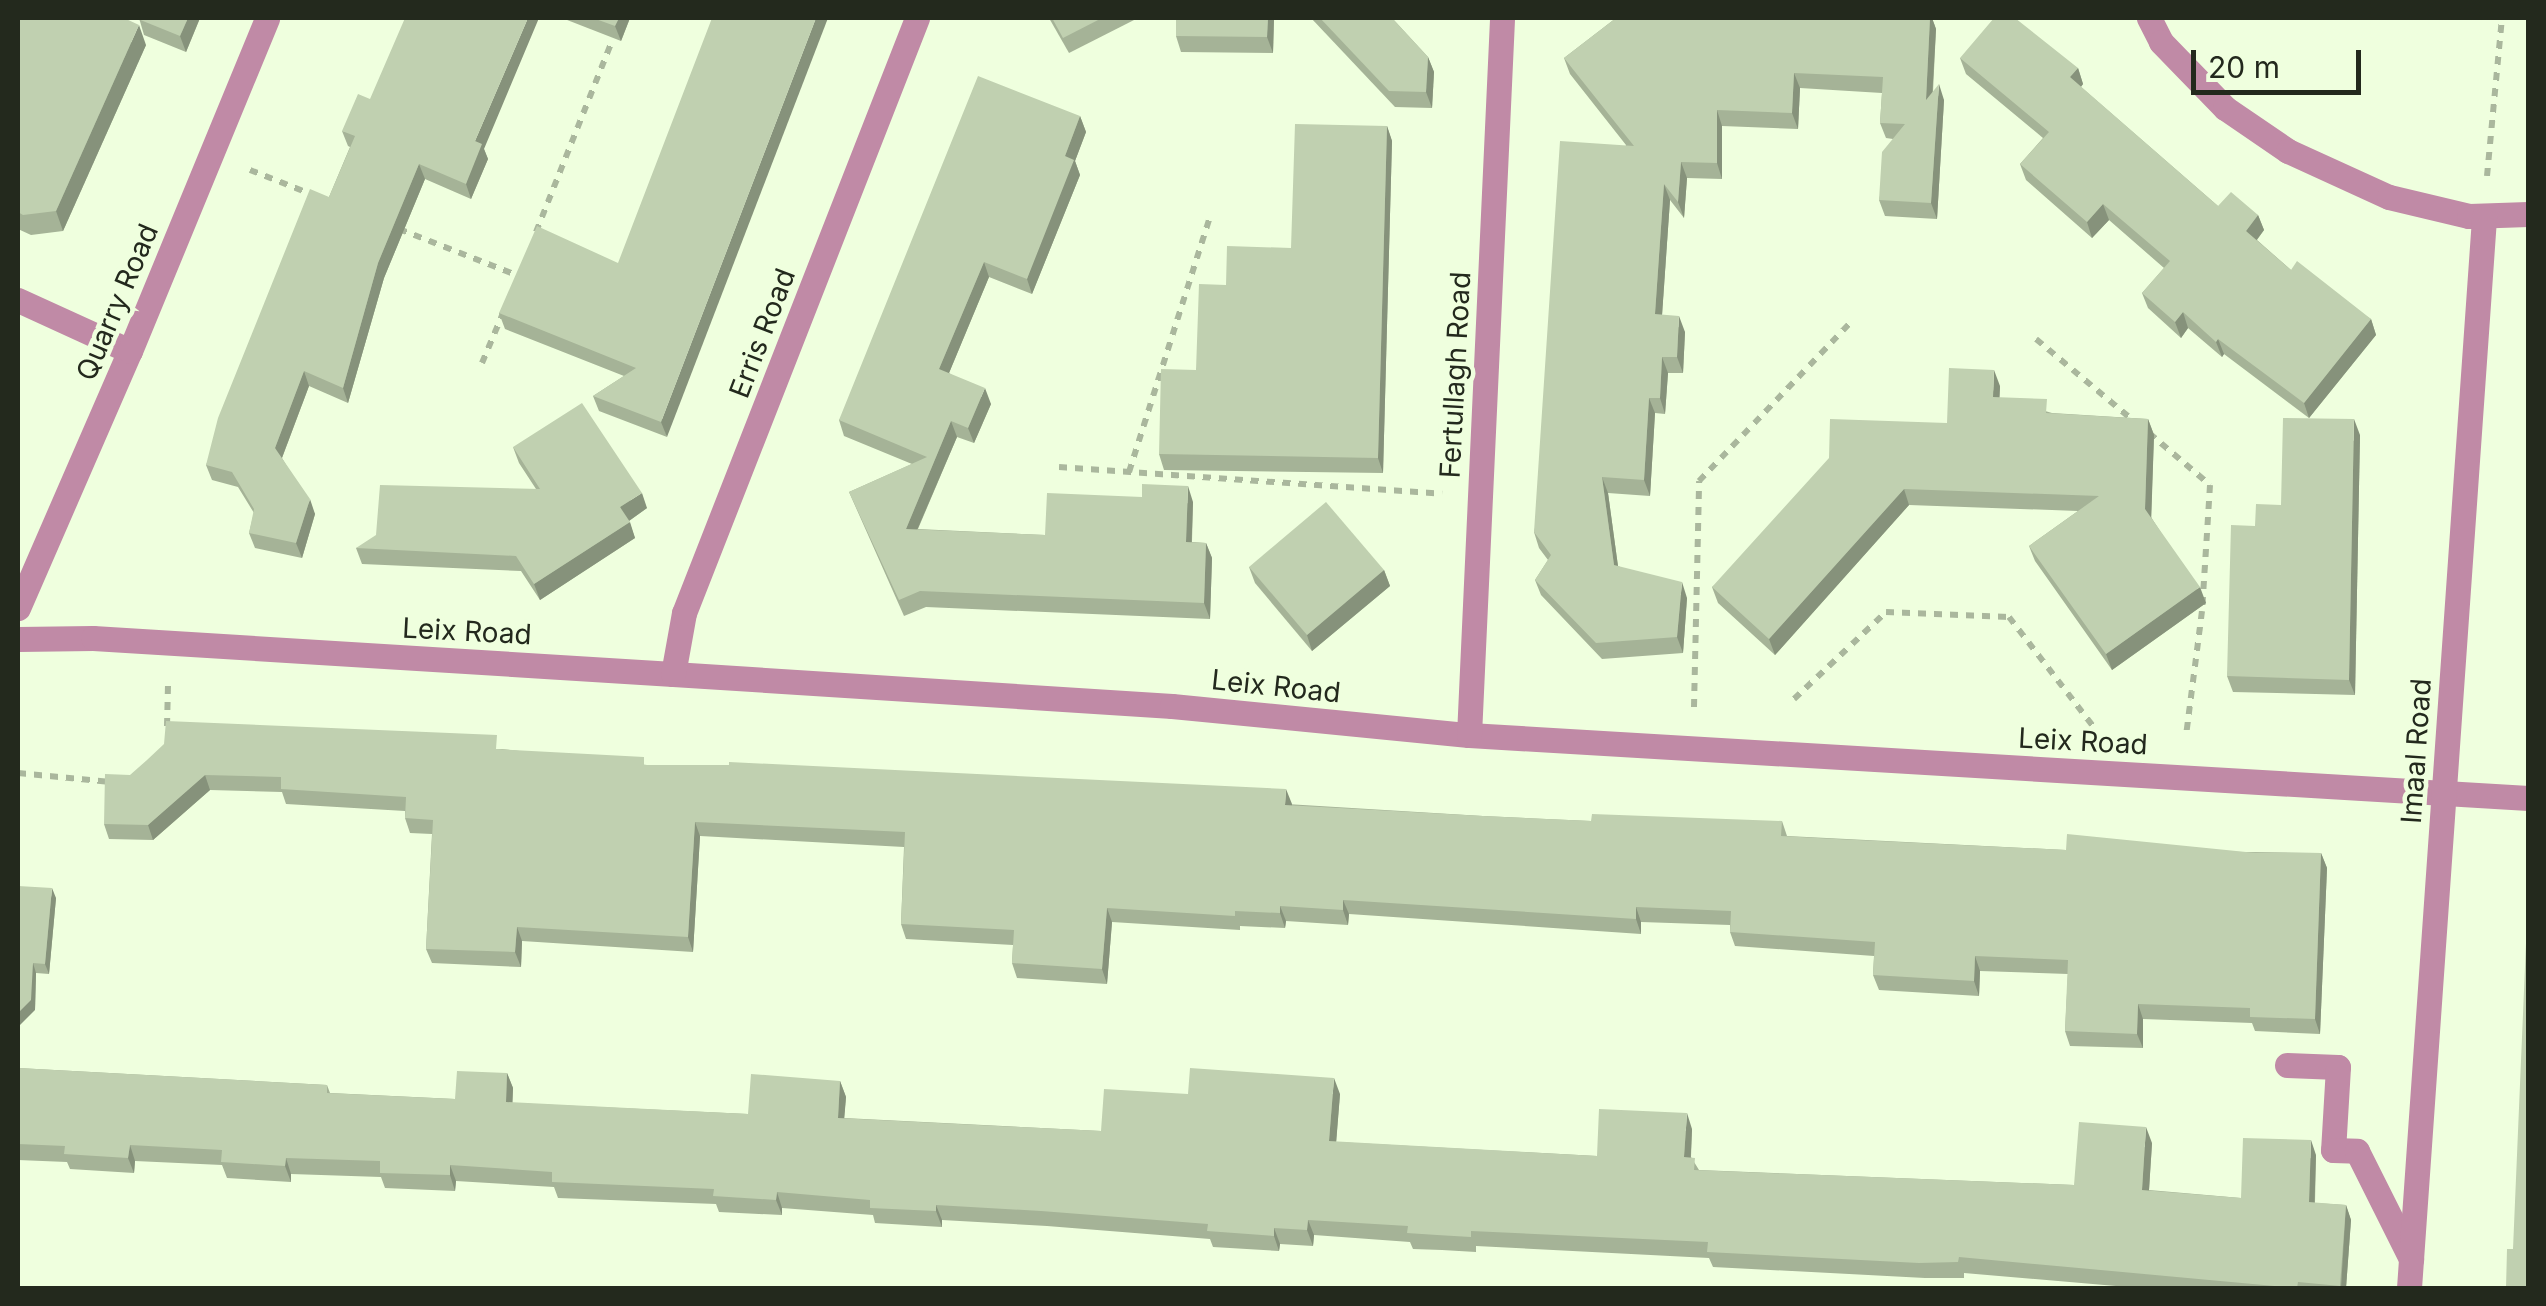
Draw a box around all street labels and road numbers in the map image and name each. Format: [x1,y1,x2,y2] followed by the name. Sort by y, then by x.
[69,219,165,385] street label: Quarry Road
[722,264,802,402] street label: Erris Road
[1433,271,1477,479] street label: Fertullagh Road
[401,611,533,651] street label: Leix Road
[1210,663,1342,709] street label: Leix Road
[2394,677,2438,825] street label: Imaal Road
[2017,721,2149,761] street label: Leix Road

